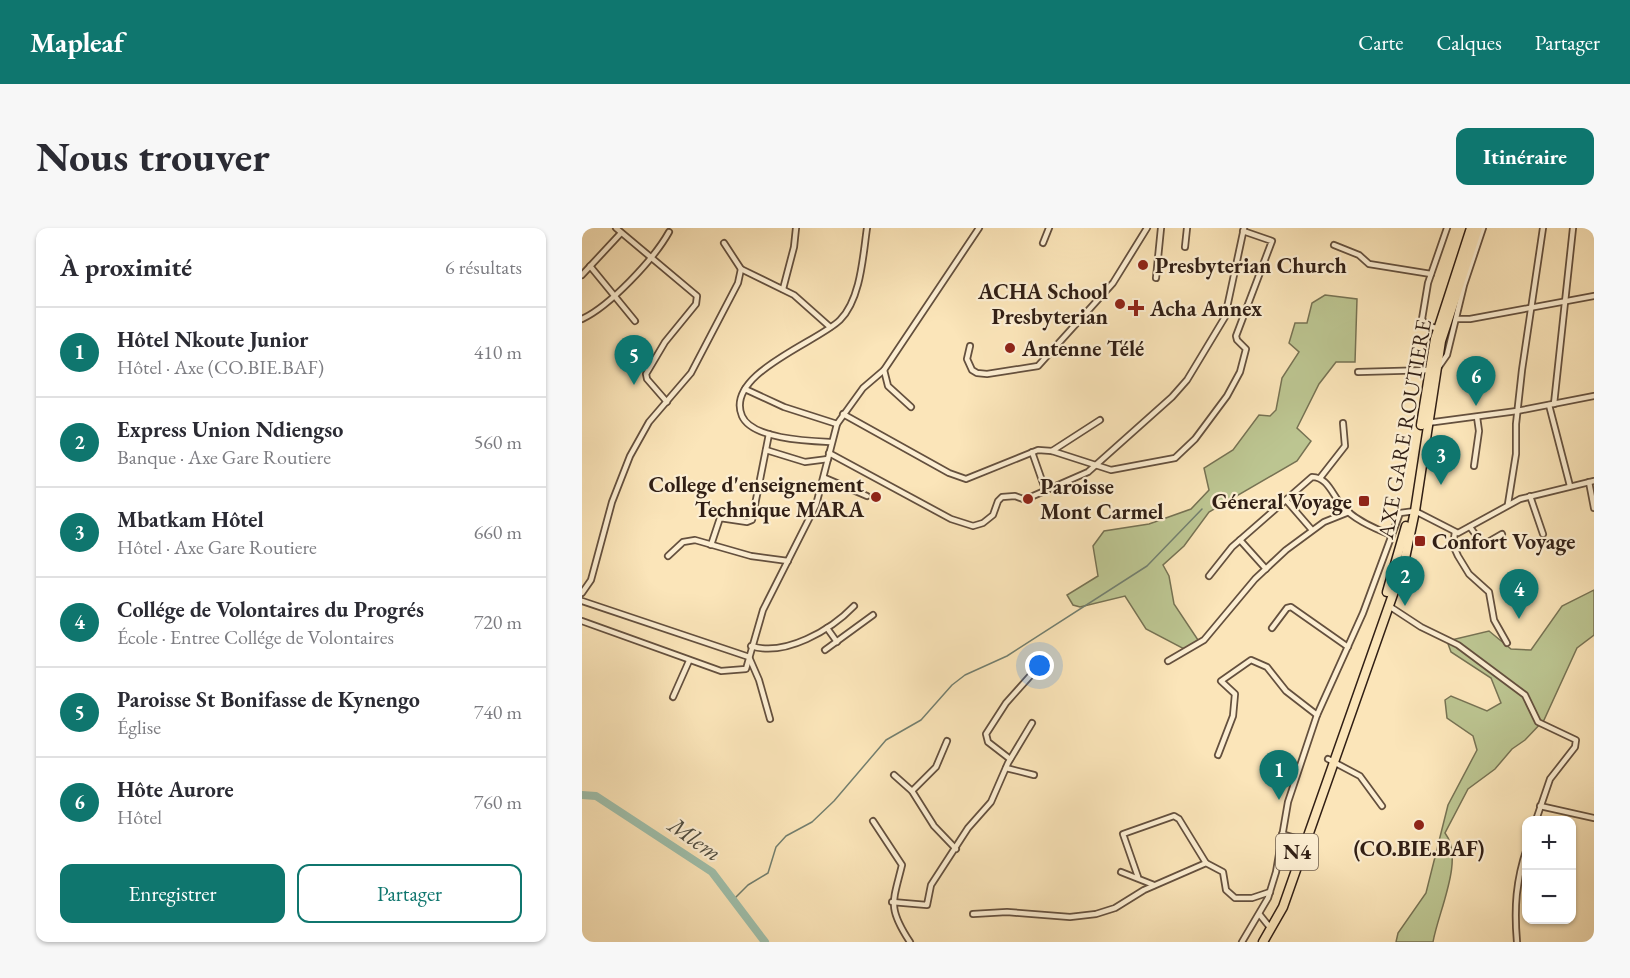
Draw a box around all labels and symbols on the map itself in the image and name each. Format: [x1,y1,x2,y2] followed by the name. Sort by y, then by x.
[1155,251,1347,280] place label: Presbyterian Church
[1136,258,1150,272] marker: Presbyterian Church
[977,277,1109,331] place label: ACHA School Presbyterian
[1149,294,1262,323] place label: Acha Annex
[1113,297,1127,311] marker: ACHA School Presbyterian
[1127,299,1145,317] marker: Acha Annex
[1371,317,1438,542] street label: AXE GARE ROUTIERE
[1021,334,1144,363] place label: Antenne Télé
[614,336,654,385] pin: 5
[1003,341,1017,355] marker: Antenne Télé
[1456,356,1496,406] pin: 6
[1422,436,1460,485] pin: 3
[649,470,865,524] place label: College d'enseignement Technique MARA
[1040,472,1164,526] place label: Paroisse Mont Carmel
[1212,487,1352,516] place label: Géneral Voyage
[869,490,883,504] marker: College d'enseignement Technique MARA
[1021,492,1035,506] marker: Paroisse Mont Carmel
[1357,494,1371,508] marker: Géneral Voyage
[1432,527,1576,556] place label: Confort Voyage
[1413,534,1427,548] marker: Confort Voyage
[1386,556,1424,606] pin: 2
[1500,570,1538,619] pin: 4
[1025,651,1054,680] your location
[1260,750,1298,800] pin: 1
[661,808,728,868] water label: Mlem
[1412,818,1426,832] marker: (CO.BIE.BAF)
[1276,834,1318,870] road number: N4
[1353,834,1485,863] place label: (CO.BIE.BAF)

